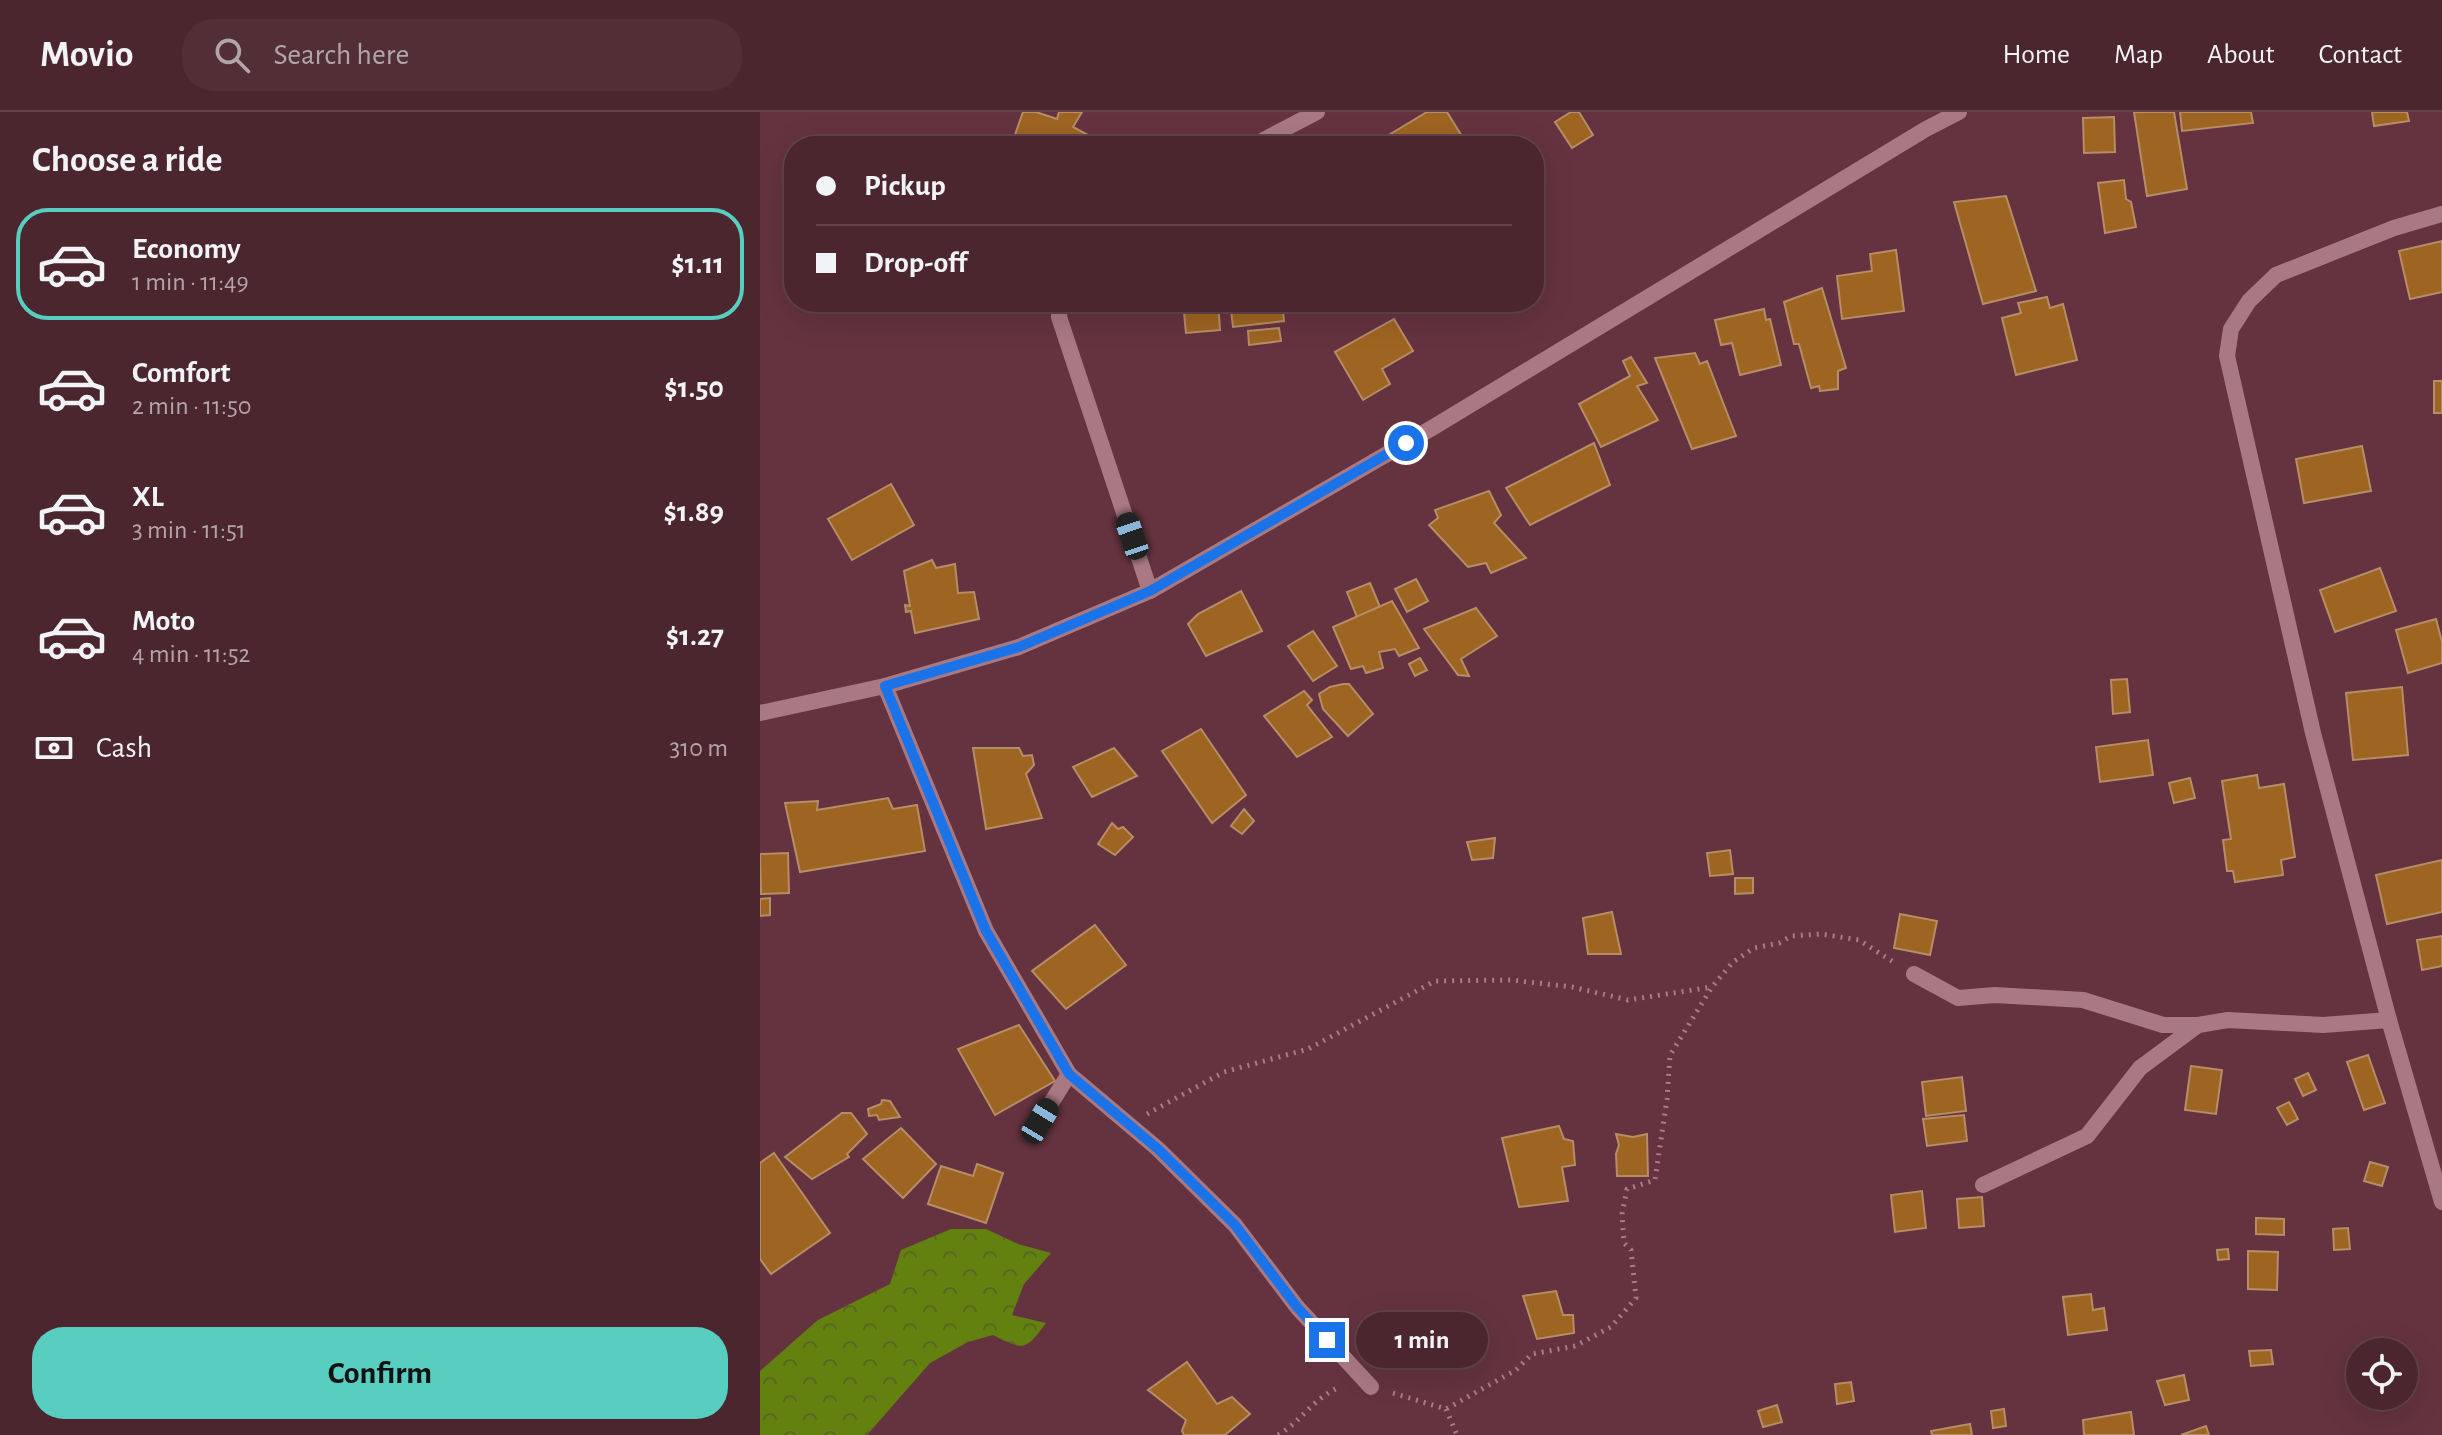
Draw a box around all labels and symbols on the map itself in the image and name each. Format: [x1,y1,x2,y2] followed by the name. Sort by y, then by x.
[1388,425,1424,461] route start
[1113,509,1151,563] car
[1017,1094,1063,1148] car
[1355,1312,1487,1368] callout: 1 min
[1309,1322,1345,1358] route end

